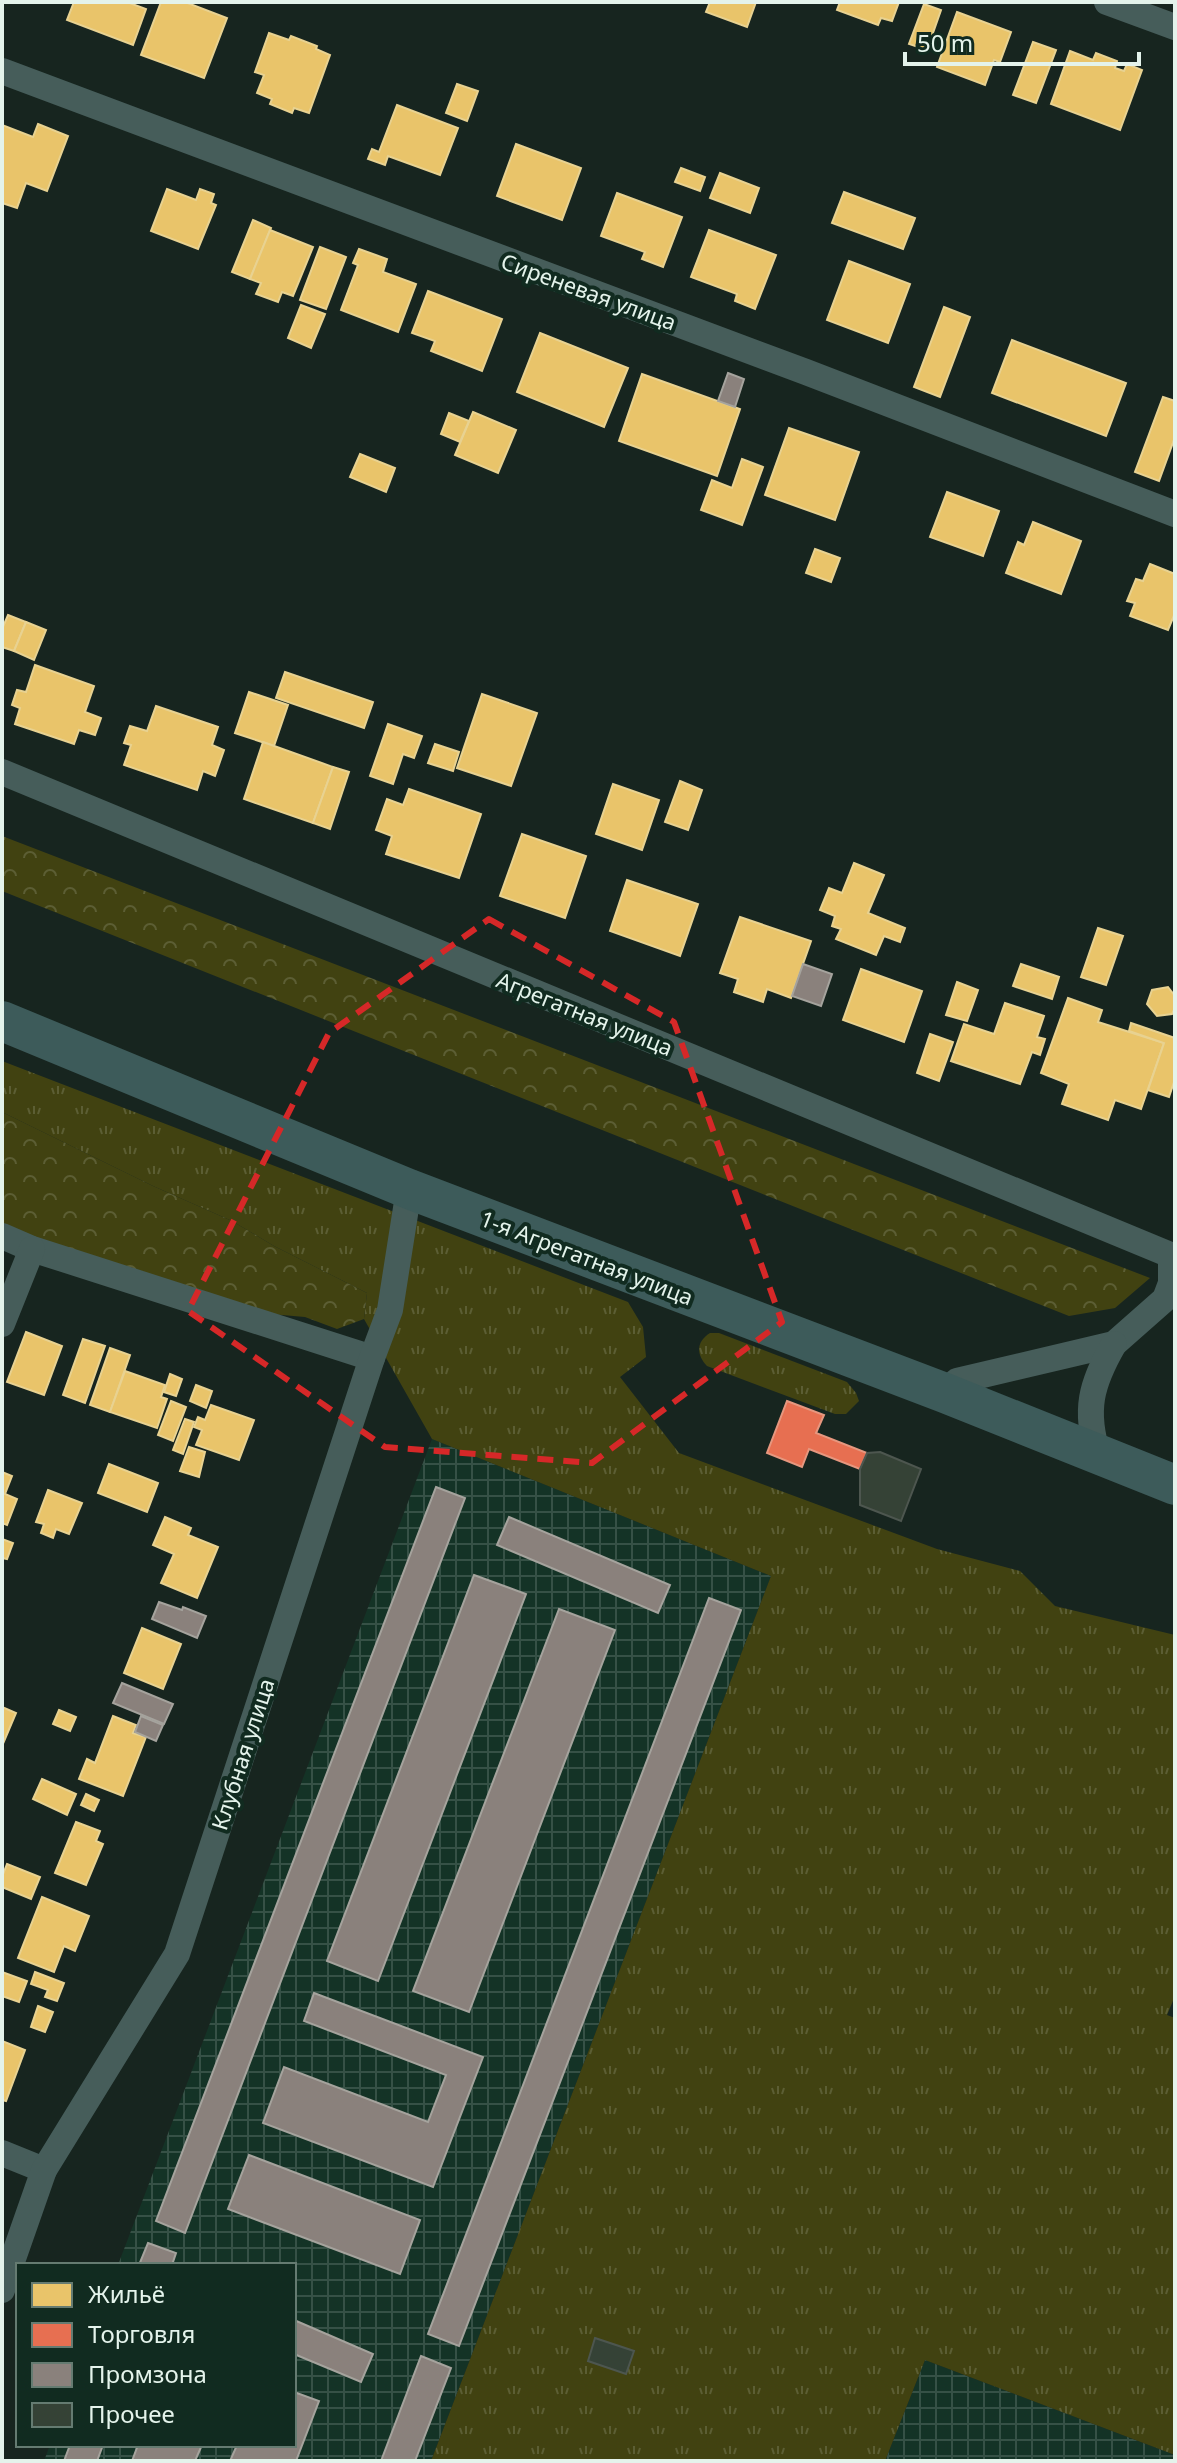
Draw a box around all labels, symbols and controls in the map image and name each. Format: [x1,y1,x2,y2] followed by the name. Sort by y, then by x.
[905,16,1139,66] scale bar
[917,26,973,59] text: 50 m
[497,245,681,337] street label: Сиреневая улица
[492,964,678,1062] street label: Агрегатная улица
[476,1203,698,1311] street label: 1-я Агрегатная улица
[203,1674,281,1834] street label: Клубная улица
[16,2263,296,2447] legend
[88,2277,165,2310] text: Жильё
[88,2317,195,2350] text: Торговля
[88,2357,207,2390] text: Промзона
[88,2397,175,2430] text: Прочее

